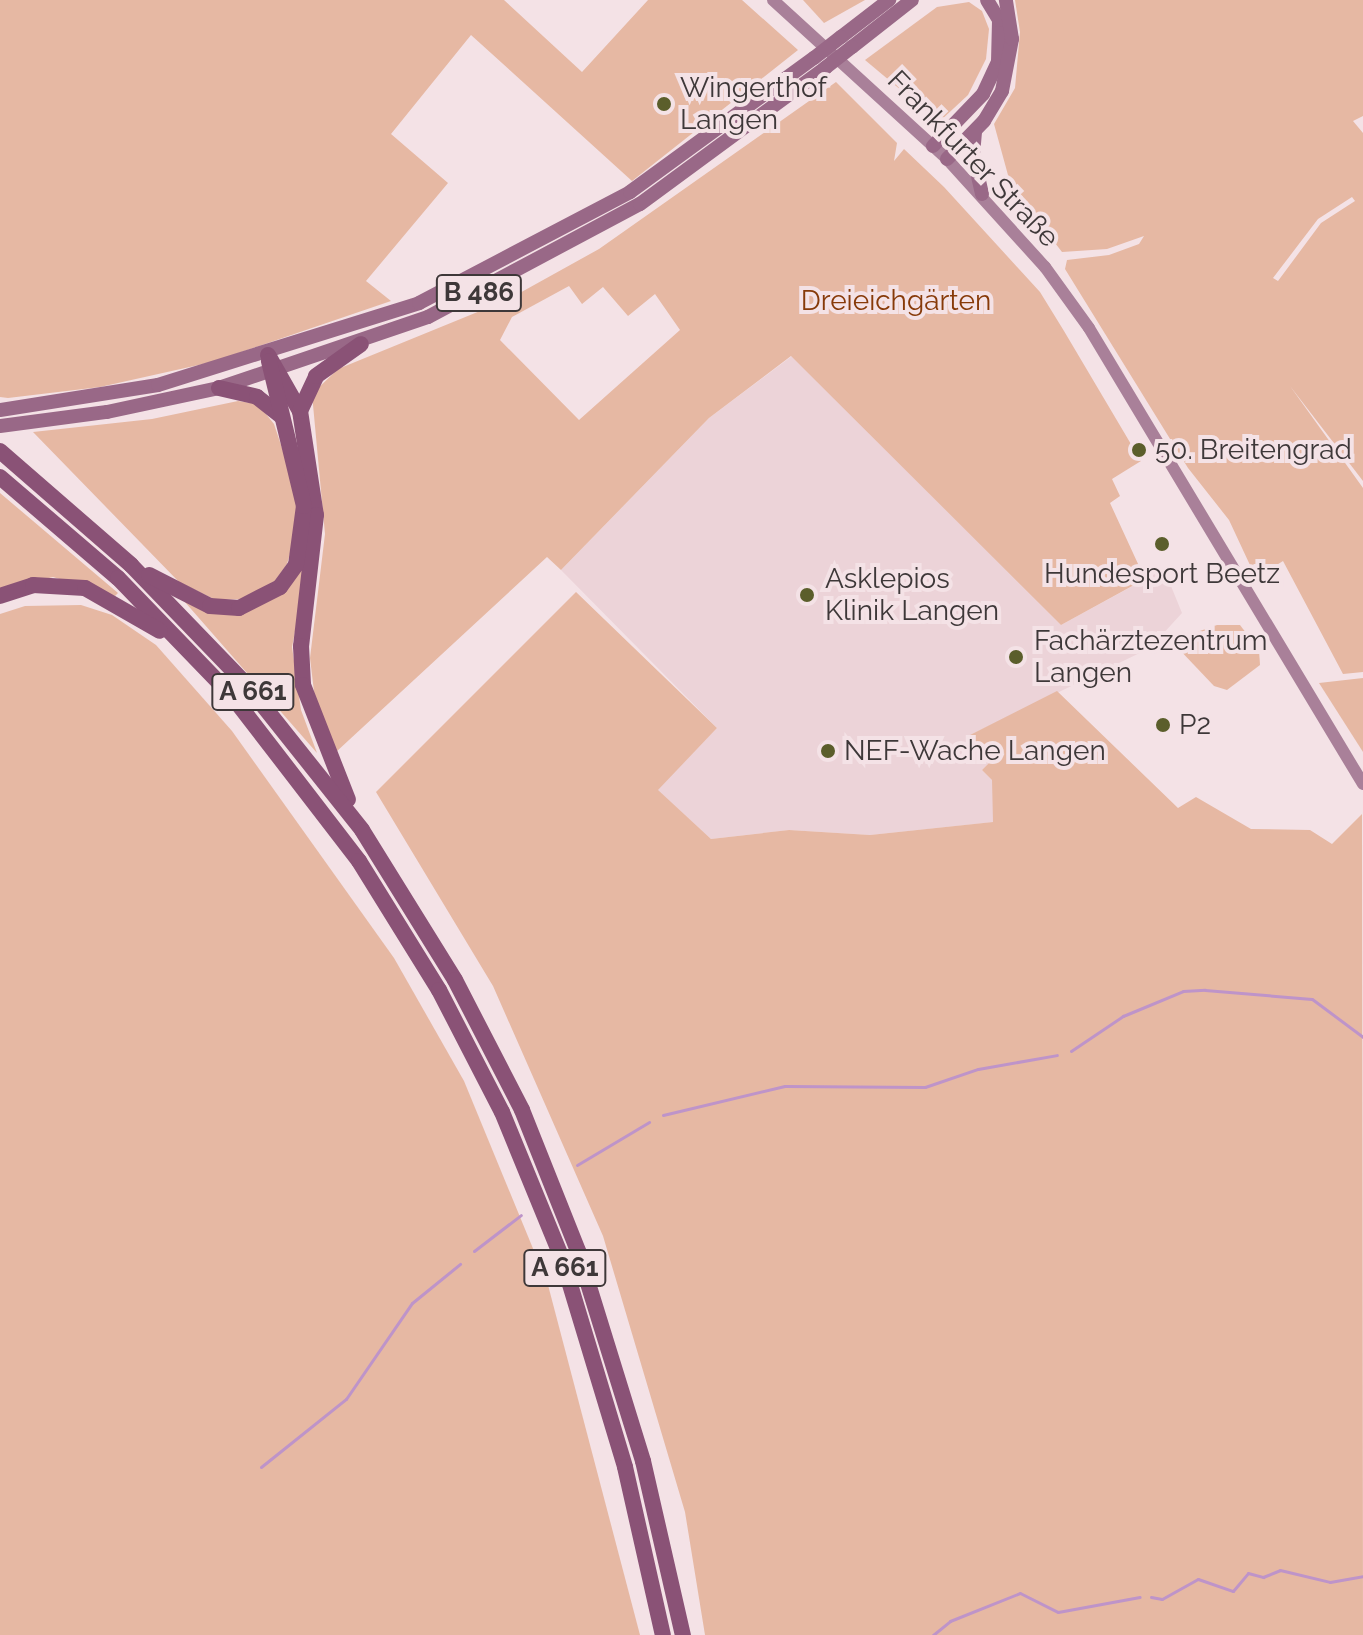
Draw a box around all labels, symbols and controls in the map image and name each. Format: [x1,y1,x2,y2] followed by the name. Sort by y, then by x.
[880,64,1066,254] street label: Frankfurter Straße
[680,71,827,137] place label: Wingerthof Langen
[655,95,673,113] marker: Wingerthof Langen
[435,271,523,315] road number: B 486
[801,284,991,318] park label: Dreieichgärten
[1155,433,1352,467] place label: 50. Breitengrad
[1130,441,1148,459] marker: 50. Breitengrad
[1153,535,1171,553] marker: Hundesport Beetz
[1044,557,1280,591] place label: Hundesport Beetz
[825,562,999,628] place label: Asklepios Klinik Langen
[796,584,818,606] marker: Asklepios Klinik Langen
[1034,624,1268,690] place label: Fachärztezentrum Langen
[1005,646,1027,668] marker: Fachärztezentrum Langen
[209,670,297,714] road number: A 661
[1179,708,1211,742] place label: P2
[1154,716,1172,734] marker: P2
[844,734,1106,768] place label: NEF-Wache Langen
[819,742,837,760] marker: NEF-Wache Langen
[521,1246,609,1290] road number: A 661

